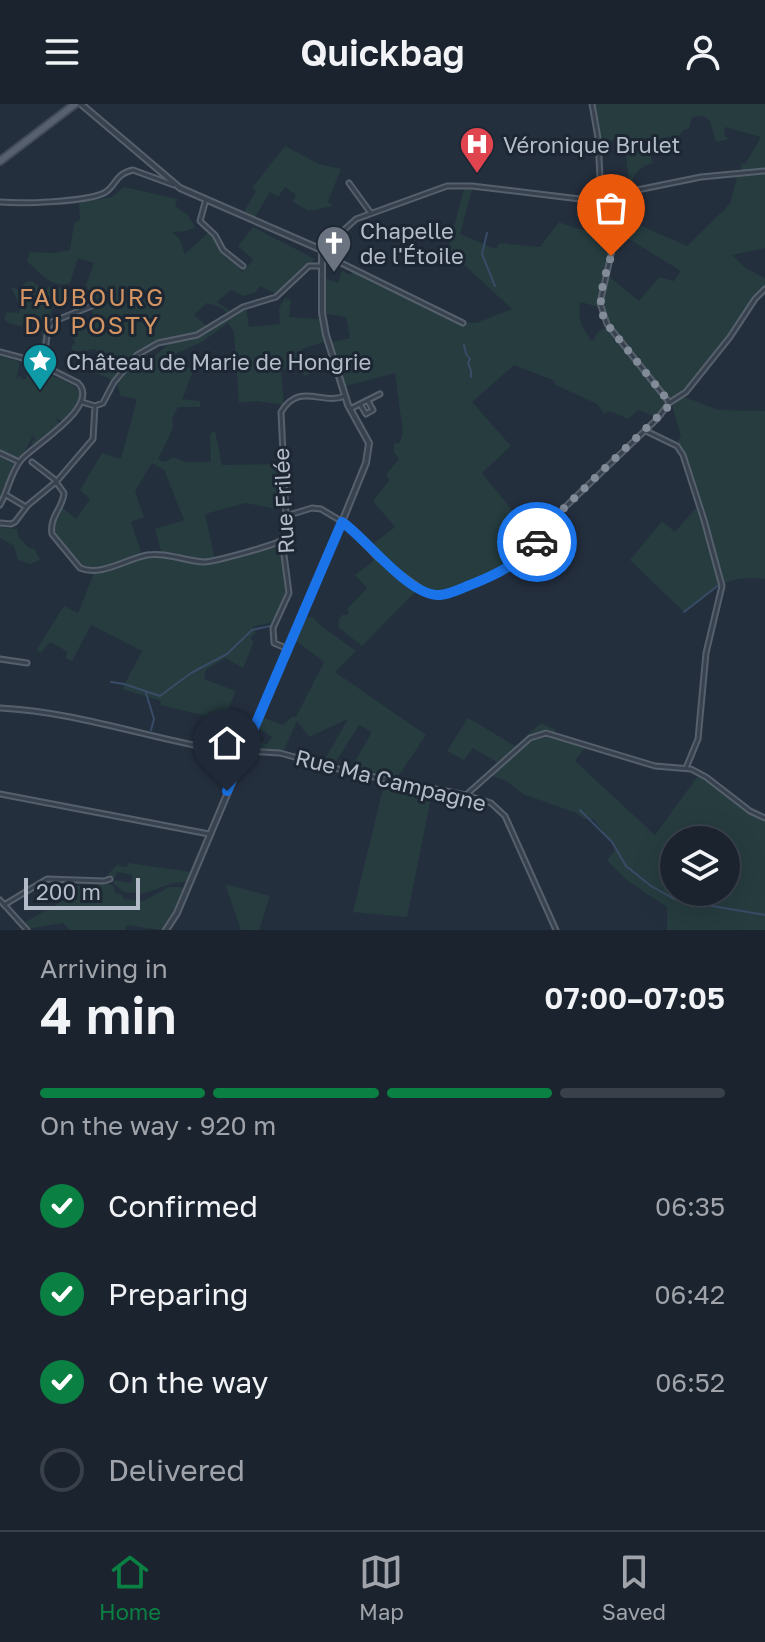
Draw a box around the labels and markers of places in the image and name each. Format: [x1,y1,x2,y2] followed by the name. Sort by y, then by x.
[458,125,496,175] hospital icon: Véronique Brulet
[503,131,680,158] place label: Véronique Brulet
[577,174,645,256] pin
[360,217,464,269] place label: Chapelle de l'Étoile
[315,224,353,274] church icon: Chapelle de l'Étoile
[21,342,59,392] place icon: Château de Marie de Hongrie
[66,348,371,375] place label: Château de Marie de Hongrie
[193,709,261,791] pin

